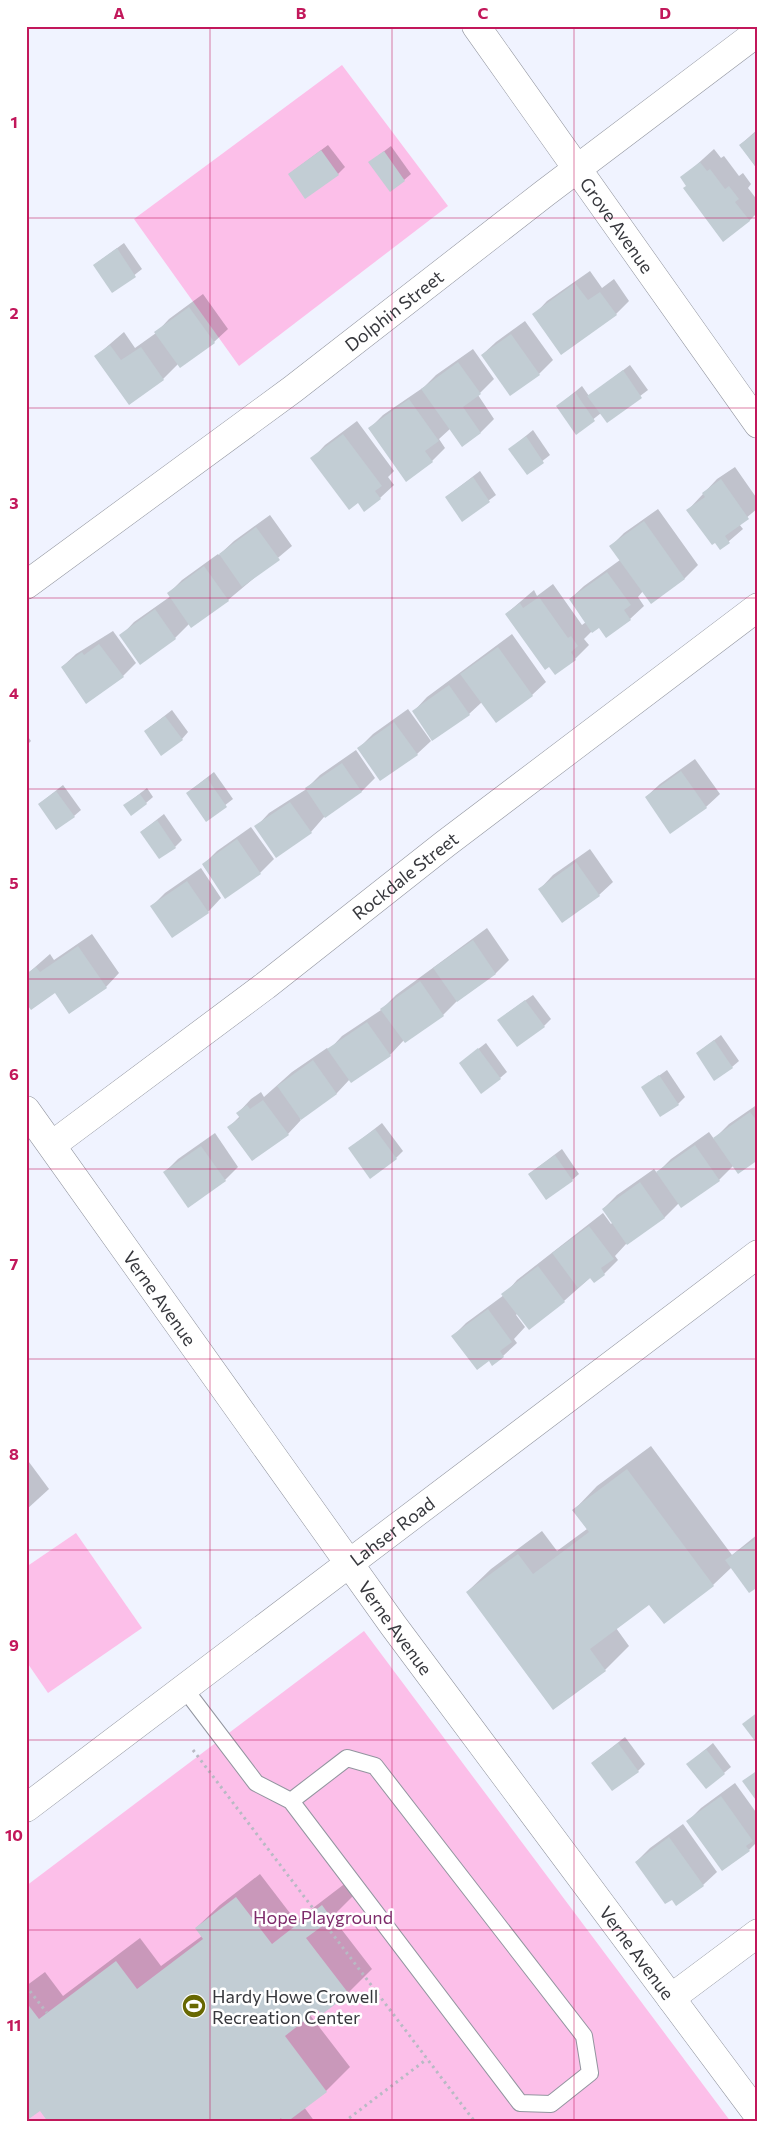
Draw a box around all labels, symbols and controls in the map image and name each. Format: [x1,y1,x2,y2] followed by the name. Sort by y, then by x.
[113,3,125,22] text: A
[296,3,307,22] text: B
[478,3,489,22] text: C
[659,3,671,22] text: D
[10,112,18,131] text: 1
[576,173,659,277] street label: Grove Avenue
[340,265,448,356] street label: Dolphin Street
[9,303,19,322] text: 2
[9,493,19,512] text: 3
[9,683,19,702] text: 4
[348,827,462,924] street label: Rockdale Street
[9,873,19,892] text: 5
[9,1064,19,1083] text: 6
[119,1246,201,1350] street label: Verne Avenue
[10,1254,19,1273] text: 7
[9,1444,19,1463] text: 8
[345,1492,439,1570] street label: Lahser Road
[354,1576,437,1679] street label: Verne Avenue
[9,1635,19,1654] text: 9
[5,1825,23,1844] text: 10
[595,1902,679,2004] street label: Verne Avenue
[253,1906,393,1928] park label: Hope Playground
[212,1985,378,2028] place label: Hardy Howe Crowell Recreation Center
[181,1993,207,2019] sports icon: Hardy Howe Crowell Recreation Center
[7,2015,21,2034] text: 11

